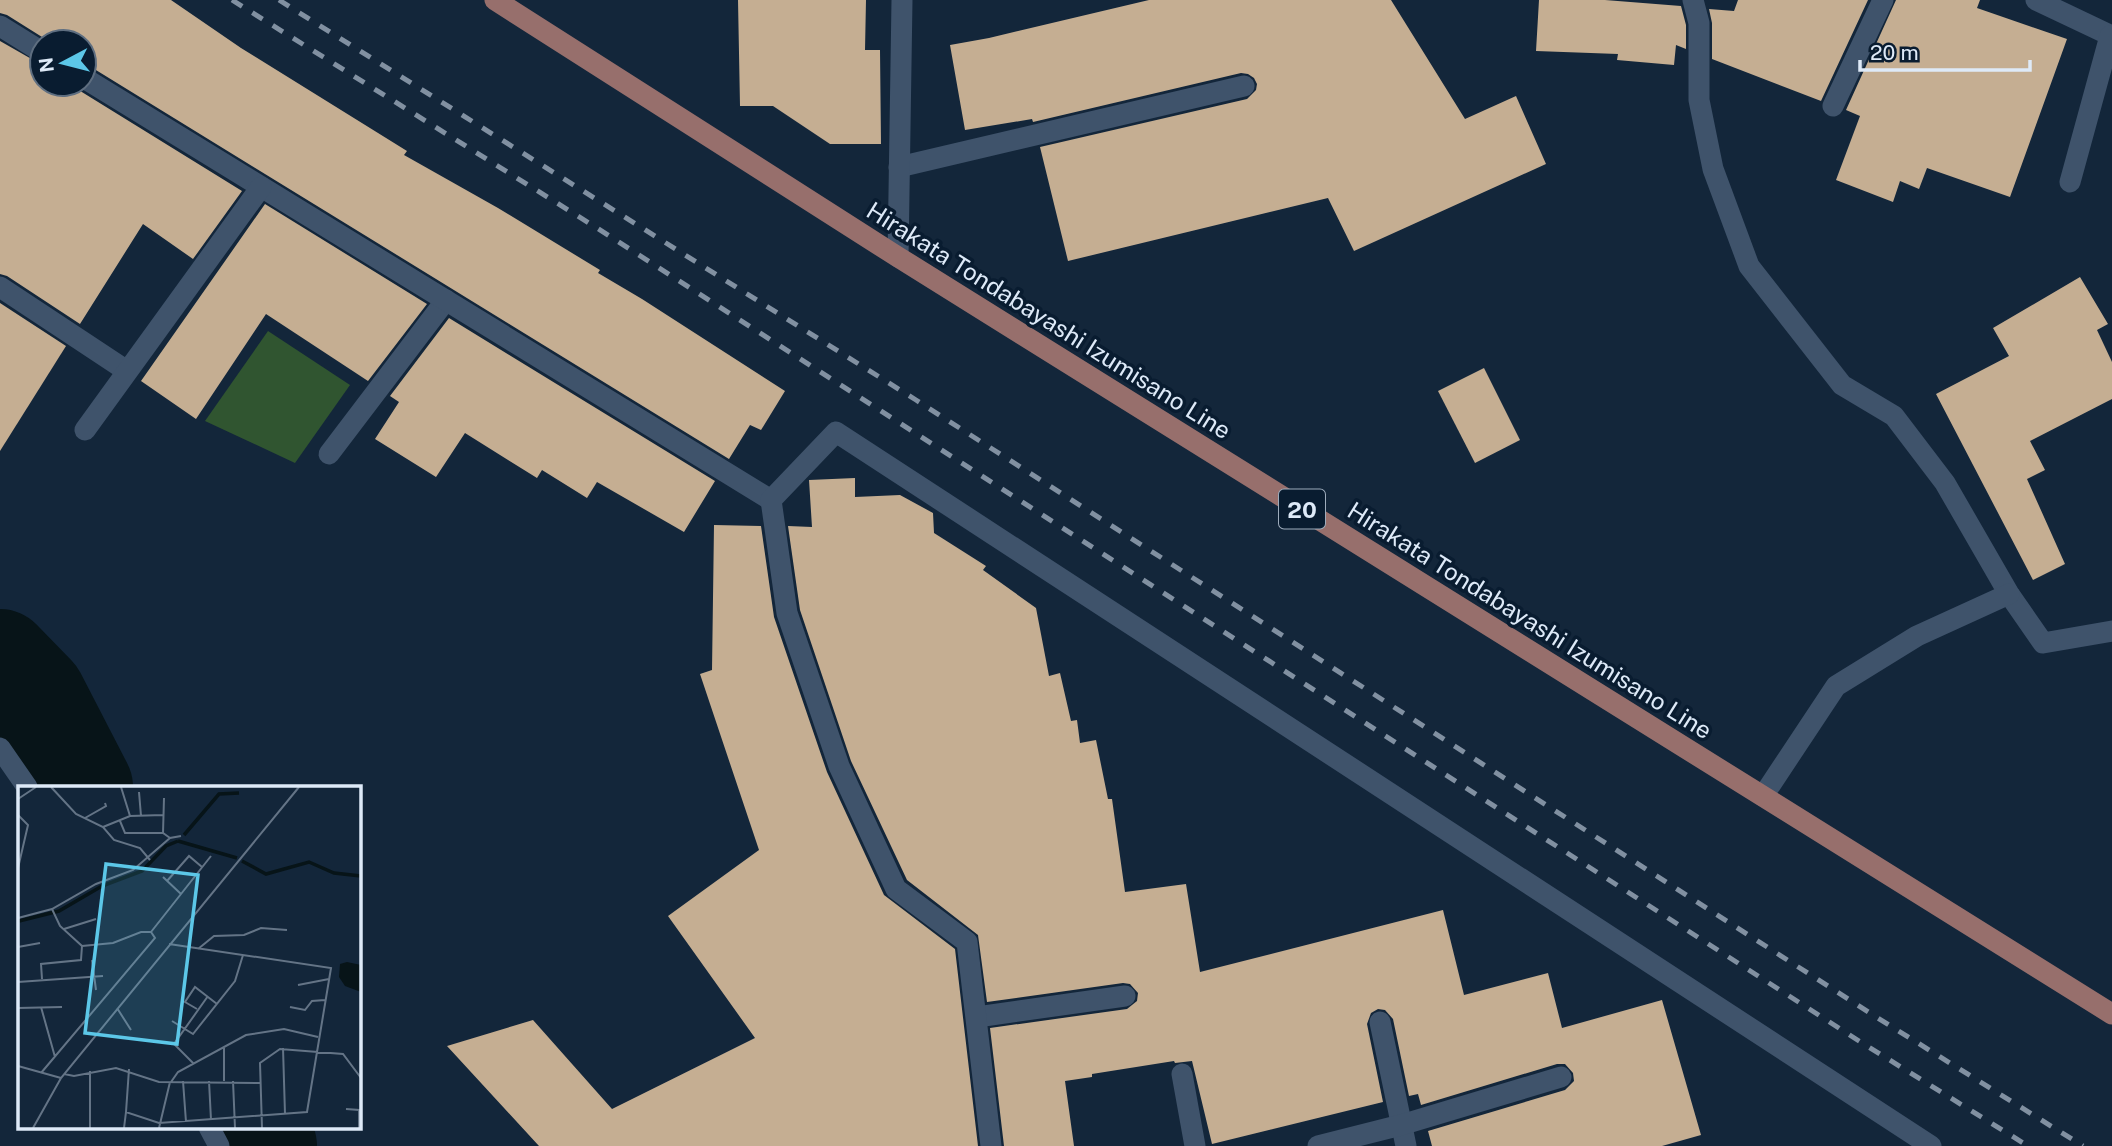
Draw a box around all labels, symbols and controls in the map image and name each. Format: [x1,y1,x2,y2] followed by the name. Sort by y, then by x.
[28,28,98,98] north arrow
[1860,28,2030,72] scale bar
[1870,40,1919,65] text: 20 m
[34,56,58,74] text: N
[862,196,1236,444] street label: Hirakata Tondabayashi Izumisano Line
[1279,489,1325,528] road number: 20
[1343,496,1717,744] street label: Hirakata Tondabayashi Izumisano Line
[18,786,360,1128] inset map

